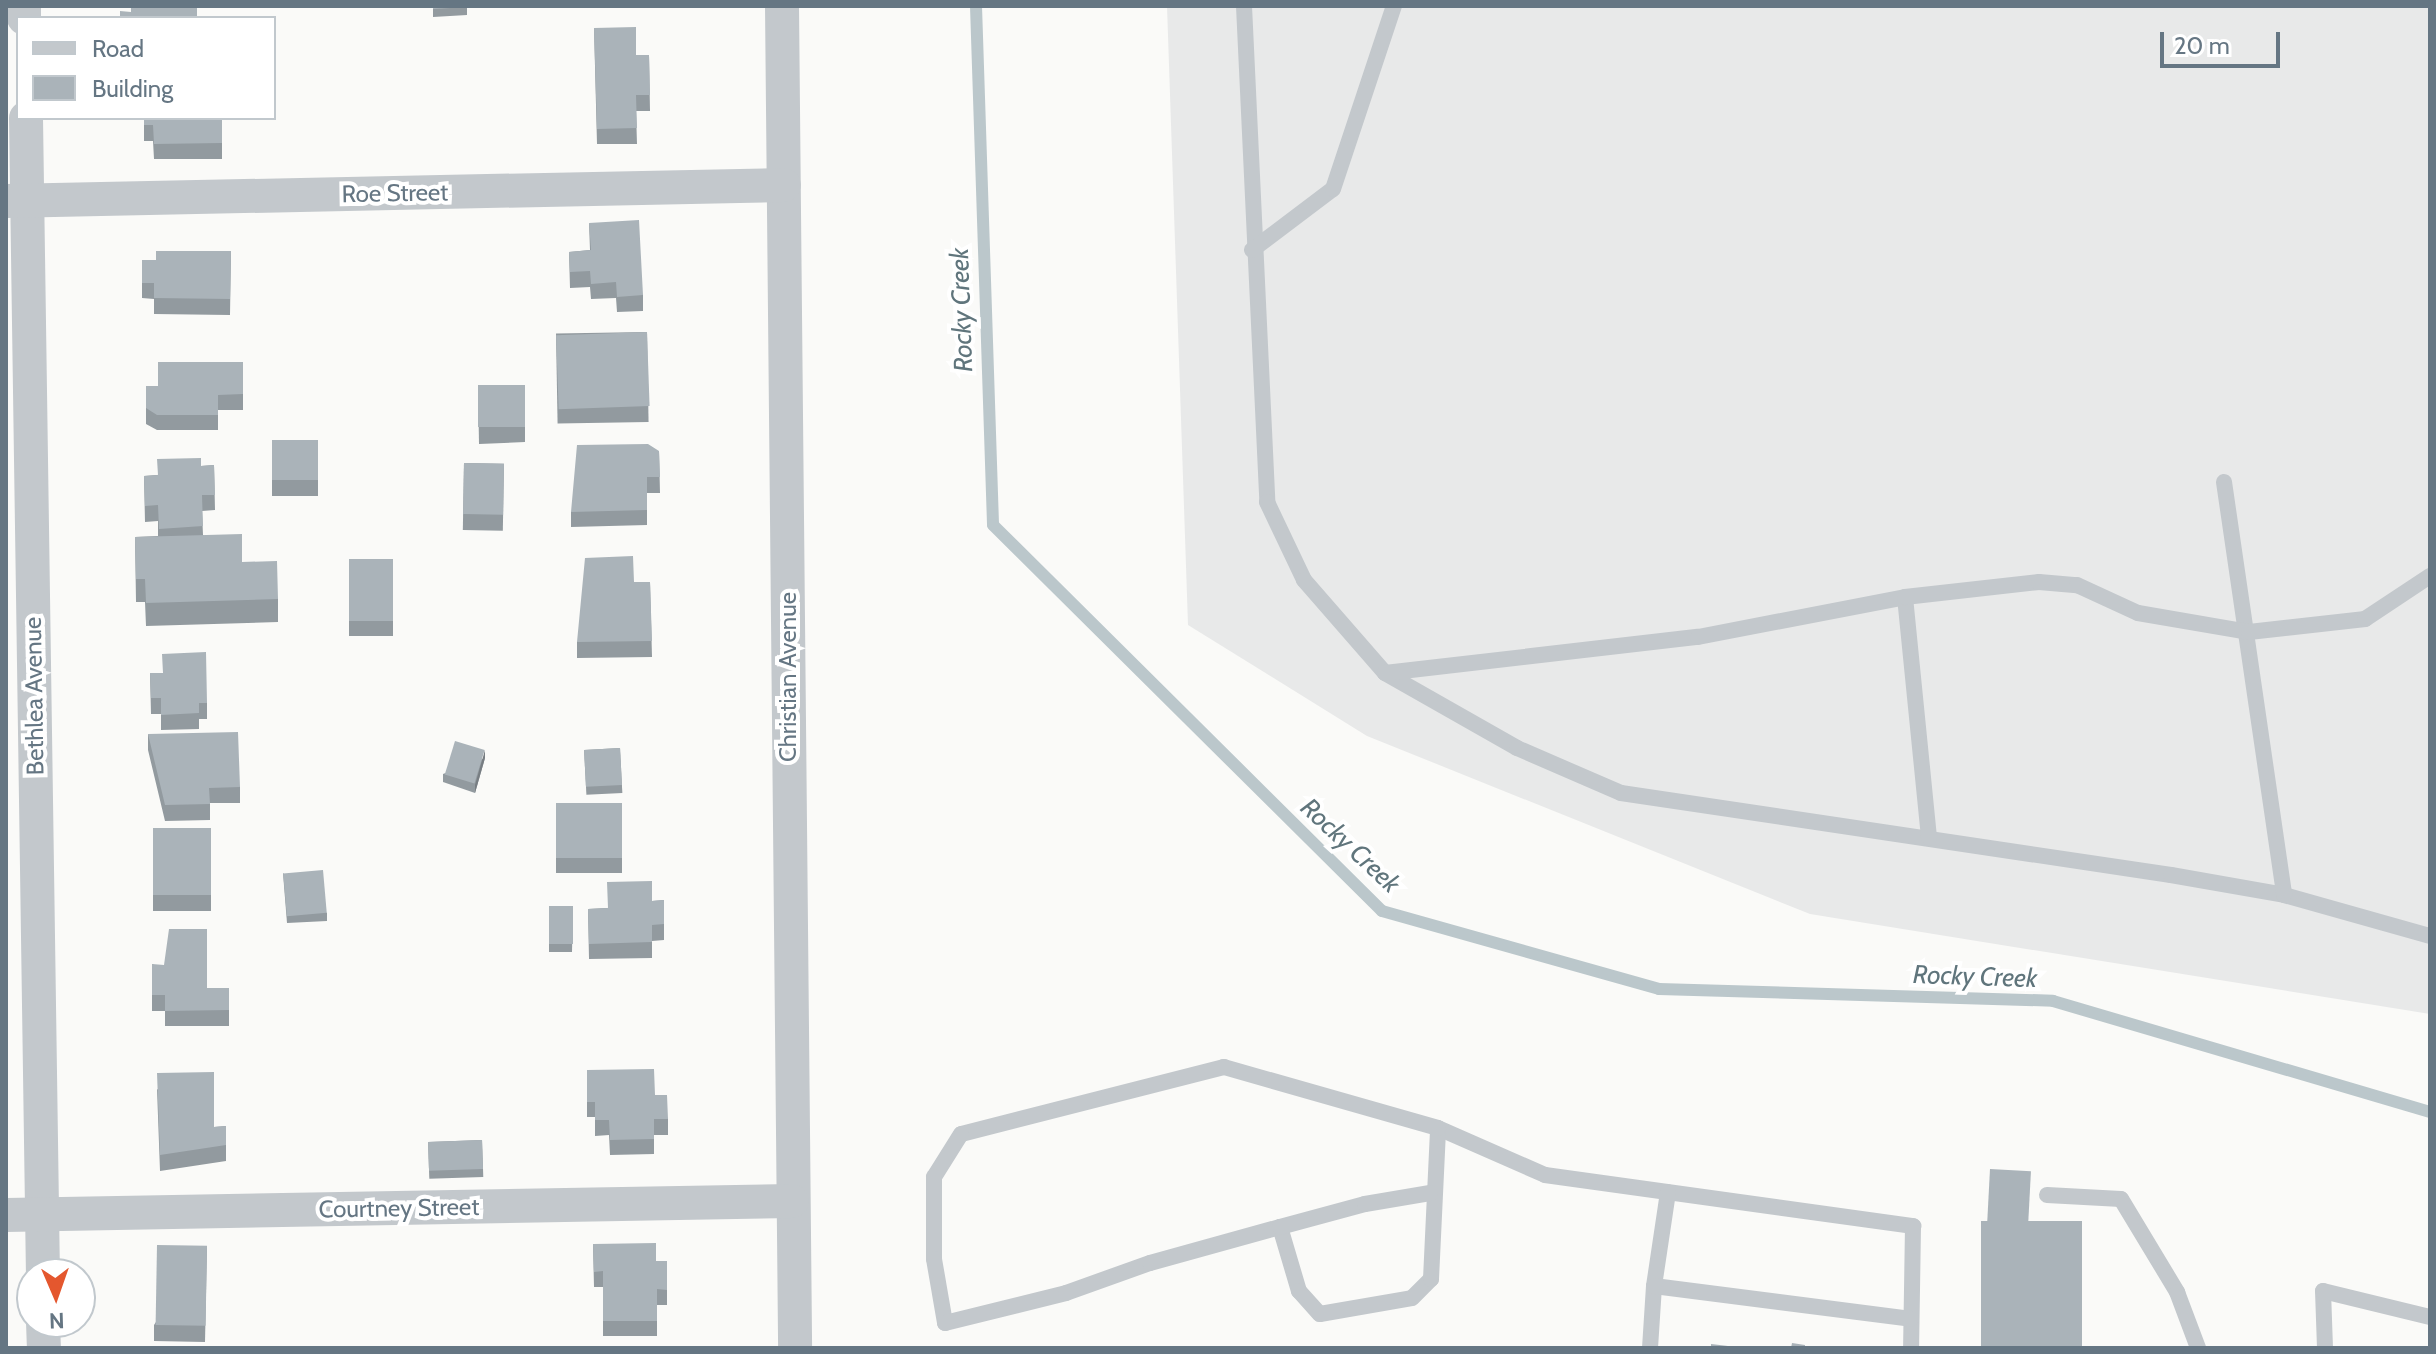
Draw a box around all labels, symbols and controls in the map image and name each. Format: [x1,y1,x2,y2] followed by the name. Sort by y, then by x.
[16,16,276,120] legend
[2164,16,2284,66] scale bar
[2174,31,2230,60] text: 20 m
[92,34,144,63] text: Road
[92,74,173,103] text: Building
[341,178,449,208] street label: Roe Street
[944,247,980,373] water label: Rocky Creek
[774,592,802,762] street label: Christian Avenue
[18,616,50,776] street label: Bethlea Avenue
[1294,792,1406,900] water label: Rocky Creek
[1912,959,2038,995] water label: Rocky Creek
[318,1192,480,1224] street label: Courtney Street
[16,1258,96,1338] north arrow
[49,1307,65,1334] text: N

